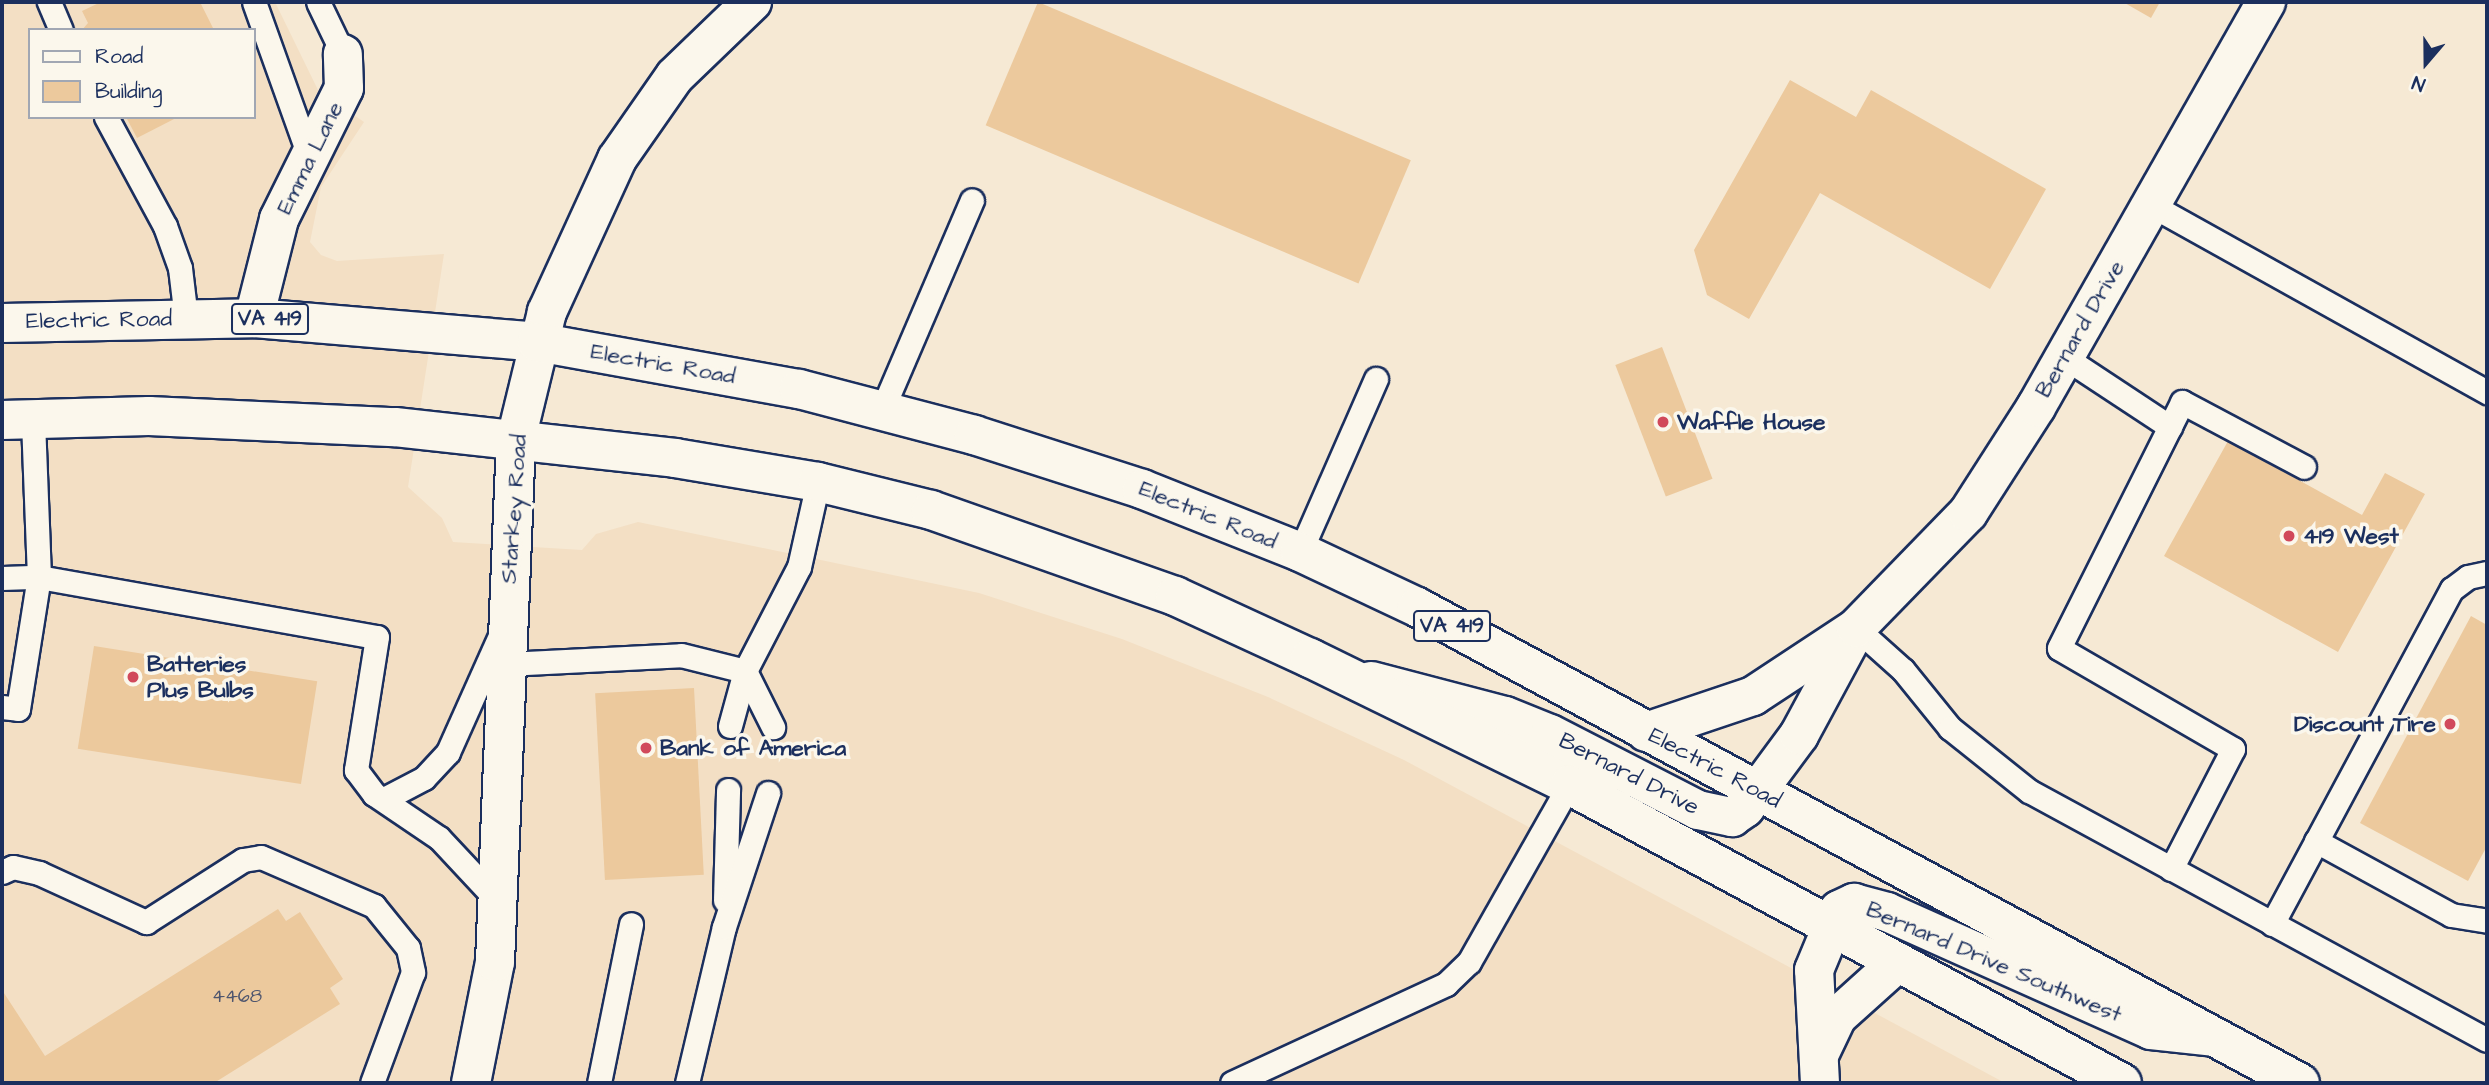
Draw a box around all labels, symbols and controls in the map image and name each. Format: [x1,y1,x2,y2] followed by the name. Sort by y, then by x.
[28,28,256,119] legend
[2391,28,2461,98] north arrow
[95,42,143,71] text: Road
[2408,68,2429,98] text: N
[95,77,162,106] text: Building
[271,97,349,219] street label: Emma Lane
[2030,255,2130,403] street label: Bernard Drive
[230,302,310,336] road number: VA 419
[26,305,172,335] street label: Electric Road
[589,338,737,390] street label: Electric Road
[1677,408,1825,436] place label: Waffle House
[1655,414,1671,430] marker: Waffle House
[495,433,533,585] street label: Starkey Road
[1135,475,1281,555] street label: Electric Road
[2303,522,2399,550] place label: 419 West
[2281,528,2297,544] marker: 419 West
[1412,608,1492,644] road number: VA 419
[147,650,254,704] place label: Batteries Plus Bulbs
[125,669,141,685] marker: Batteries Plus Bulbs
[2294,710,2436,738] place label: Discount Tire
[2442,716,2458,732] marker: Discount Tire
[1644,721,1786,815] street label: Electric Road
[1554,727,1704,821] street label: Bernard Drive
[660,734,846,762] place label: Bank of America
[638,740,654,756] marker: Bank of America
[1862,896,2126,1028] street label: Bernard Drive Southwest
[212,986,262,1008] house number: 4468

